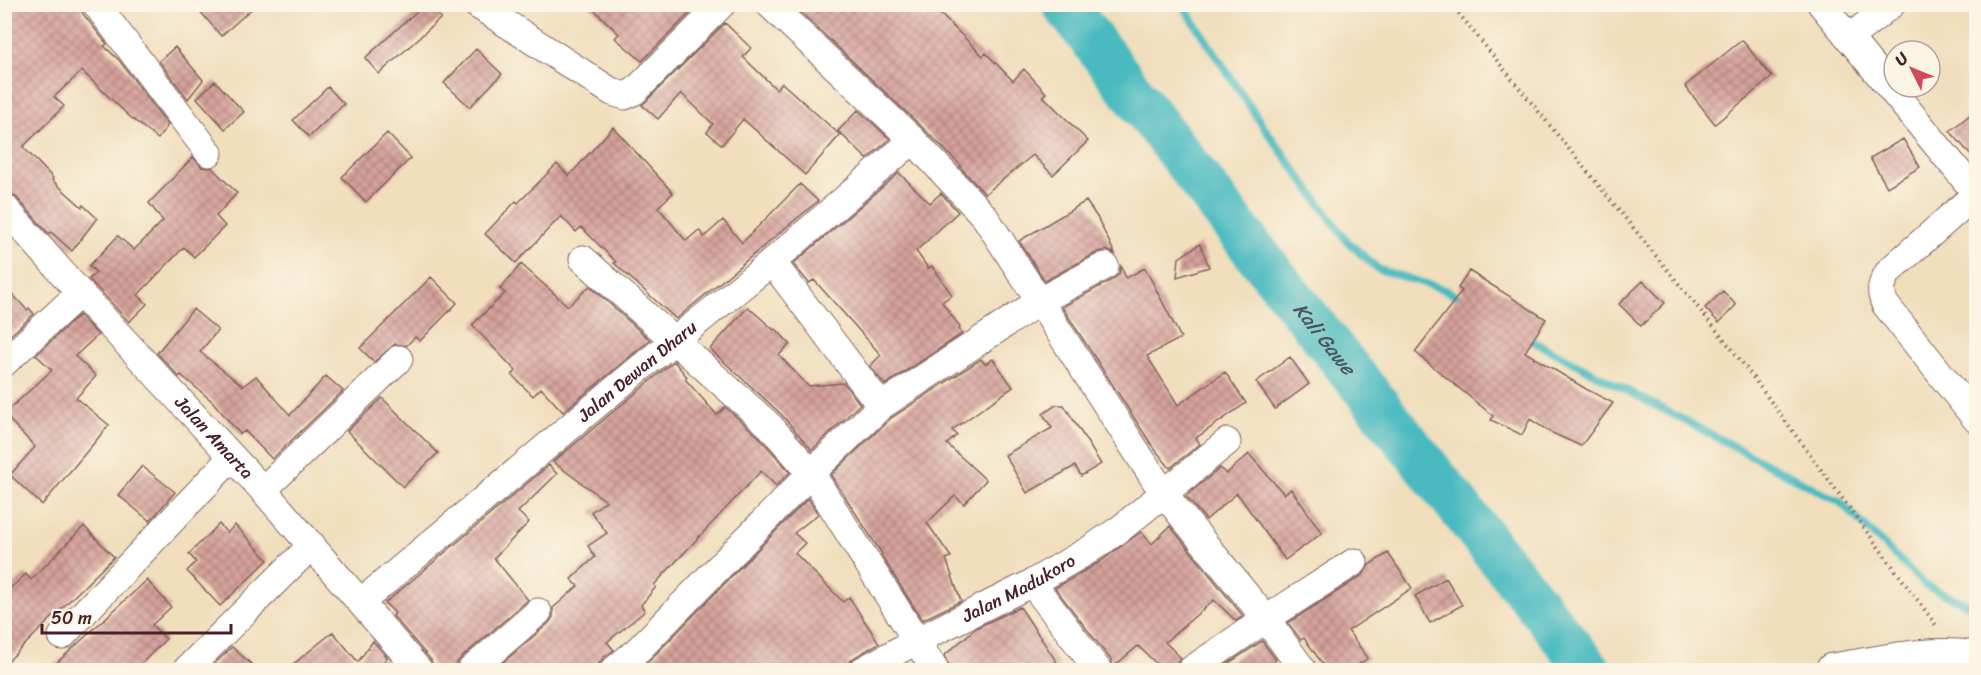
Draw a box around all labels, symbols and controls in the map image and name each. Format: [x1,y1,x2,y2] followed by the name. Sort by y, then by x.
[1882,39,1942,99] north arrow
[1887,44,1917,73] text: U
[1284,295,1365,384] water label: Kali Gawe
[569,312,705,431] street label: Jalan Dewan Dharu
[166,387,262,487] street label: Jalan Amarta
[956,545,1082,632] street label: Jalan Madukoro
[42,597,231,635] scale bar
[51,602,92,634] text: 50 m

